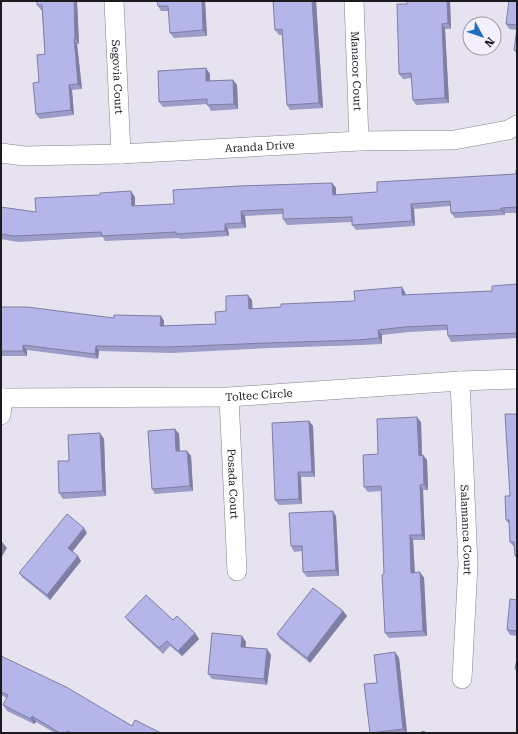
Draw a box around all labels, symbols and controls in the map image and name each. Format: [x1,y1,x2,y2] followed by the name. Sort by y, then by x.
[462,16,502,56] north arrow
[348,31,364,111] street label: Manacor Court
[481,35,497,50] text: N
[109,39,125,114] street label: Segovia Court
[224,139,295,155] street label: Aranda Drive
[225,387,293,404] street label: Toltec Circle
[224,448,241,520] street label: Posada Court
[458,484,474,575] street label: Salamanca Court

